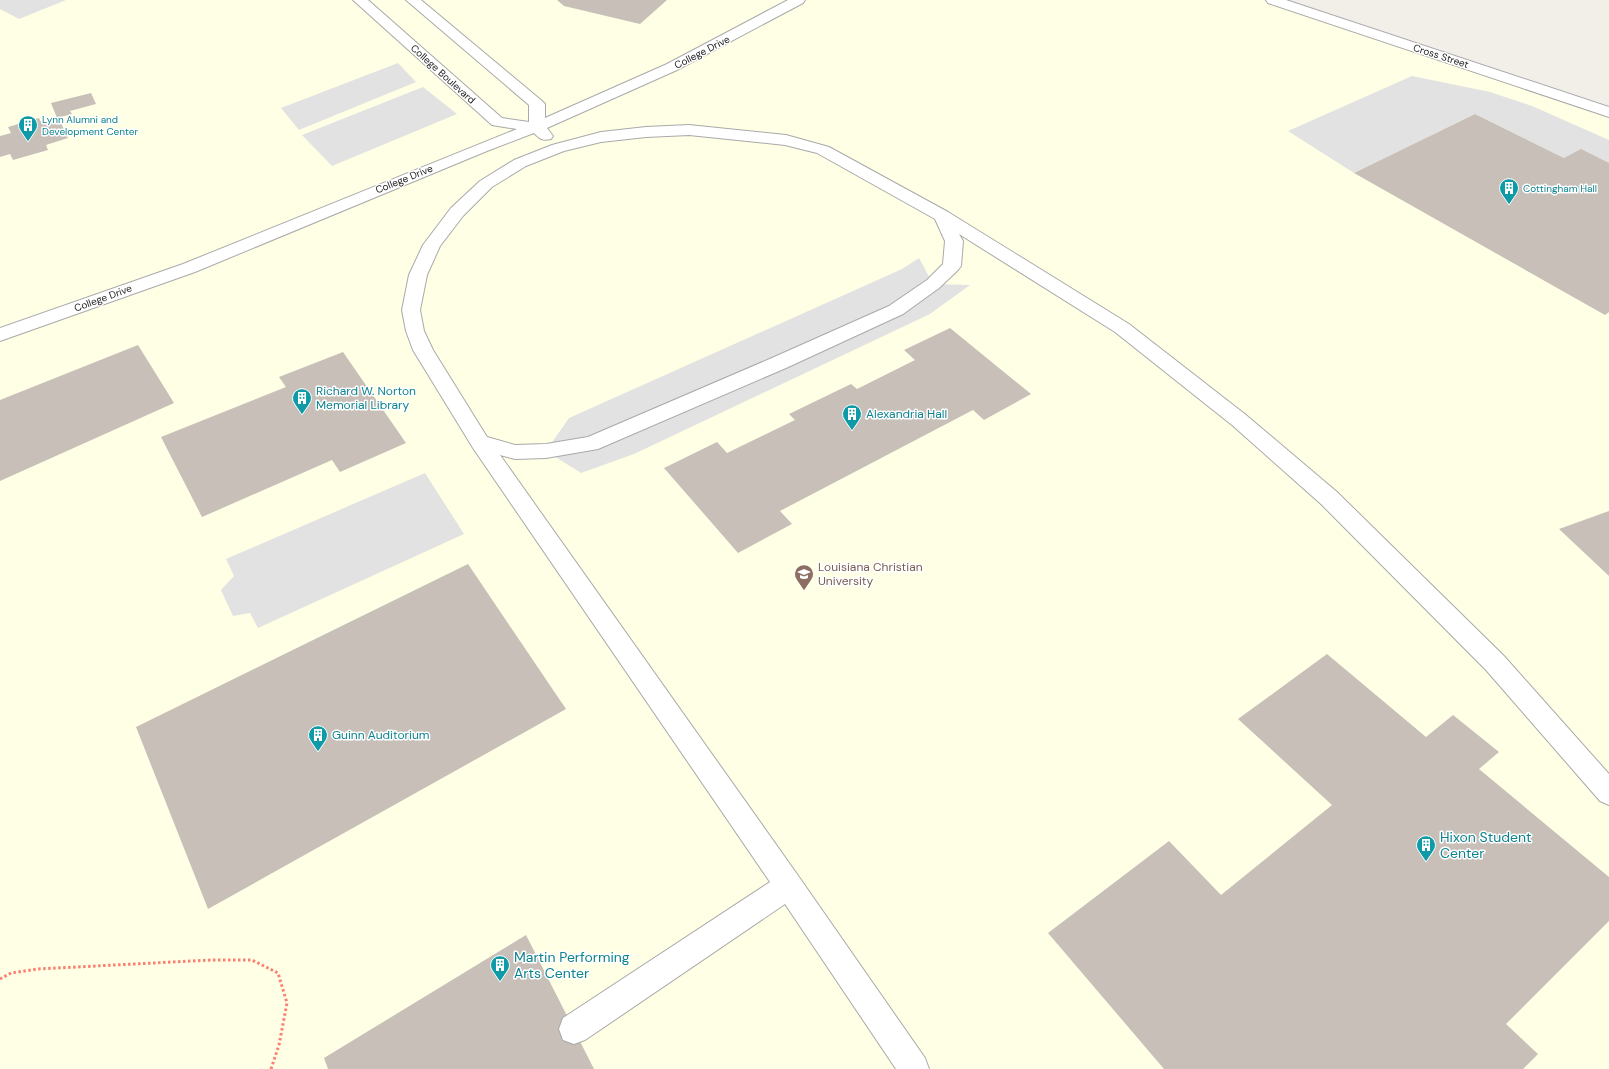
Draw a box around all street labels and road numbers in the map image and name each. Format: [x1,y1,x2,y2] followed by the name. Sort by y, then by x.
[672,32,732,72] street label: College Drive
[1412,41,1470,71] street label: Cross Street
[408,42,478,106] street label: College Boulevard
[373,162,435,196] street label: College Drive
[72,281,134,314] street label: College Drive

